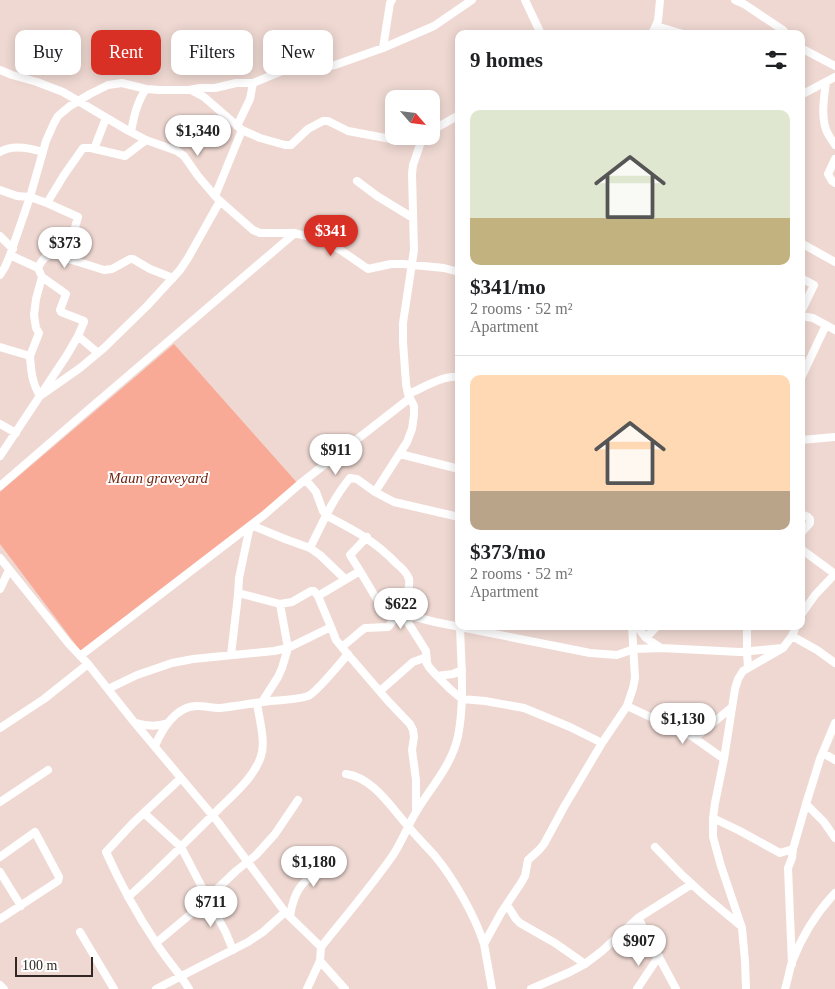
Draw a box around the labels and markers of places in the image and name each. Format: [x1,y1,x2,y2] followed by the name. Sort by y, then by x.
[157,114,239,157] pin: $1,340
[301,214,361,257] pin: $341
[35,226,95,269] pin: $373
[306,434,366,476] pin: $911
[371,588,431,630] pin: $622
[642,702,724,745] pin: $1,130
[273,846,355,888] pin: $1,180
[181,886,241,928] pin: $711
[609,924,669,967] pin: $907

